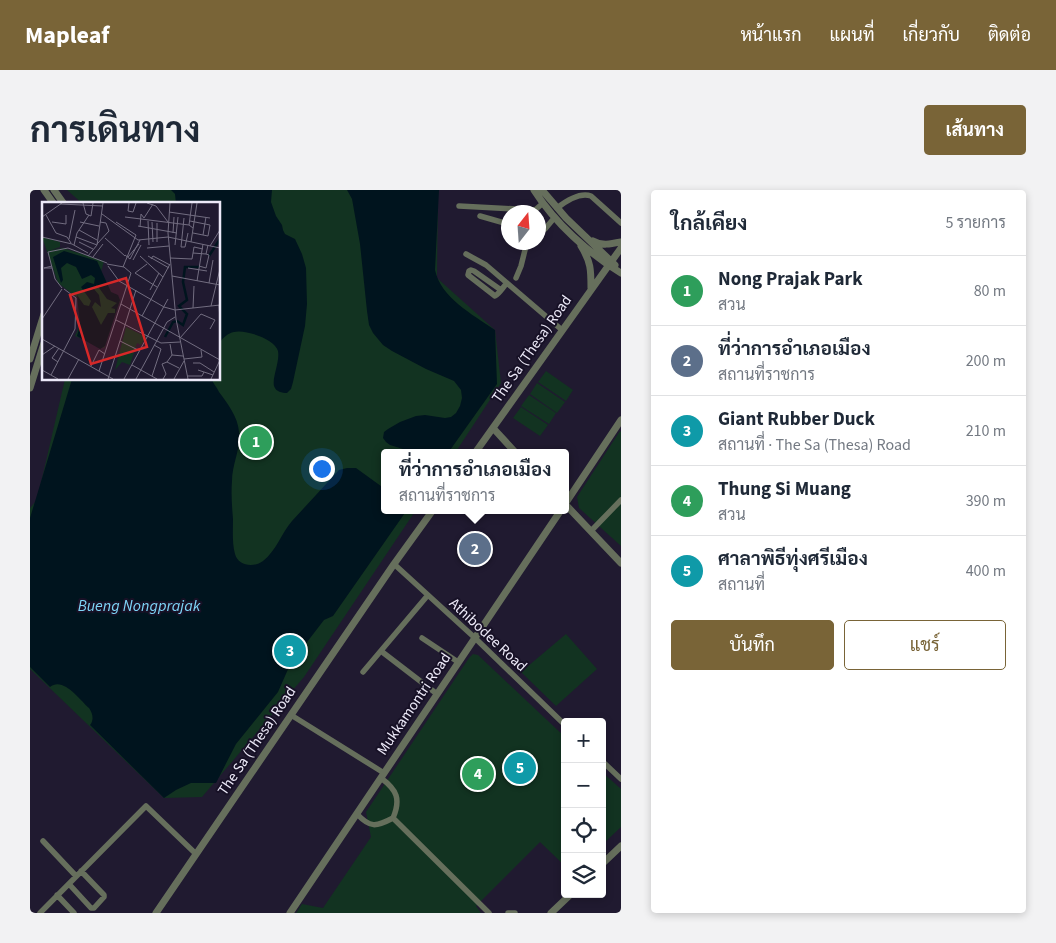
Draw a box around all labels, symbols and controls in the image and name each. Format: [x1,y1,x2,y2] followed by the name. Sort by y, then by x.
[25,18,110,53] text: Mapleaf
[740,23,802,48] text: หน้าแรก
[830,23,874,48] text: แผนที่
[902,23,960,48] text: เกี่ยวกับ
[988,23,1031,48] text: ติดต่อ
[924,105,1026,155] button: เส้นทาง
[30,106,200,156] text: การเดินทาง
[42,202,220,380] inset map
[501,205,546,250] north arrow
[671,208,747,238] text: ใกล้เคียง
[945,212,1006,234] text: 5 รายการ
[718,266,863,293] text: Nong Prajak Park
[683,280,691,302] text: 1
[974,280,1006,302] text: 80 m
[487,291,577,407] street label: The Sa (Thesa) Road
[718,294,746,316] text: สวน
[718,336,871,363] text: ที่ว่าการอำเภอเมือง
[683,350,691,372] text: 2
[966,350,1006,372] text: 200 m
[718,364,815,386] text: สถานที่ราชการ
[718,406,875,433] text: Giant Rubber Duck
[683,420,691,442] text: 3
[966,420,1006,442] text: 210 m
[240,423,272,461] pin: 1
[718,434,911,456] text: สถานที่ · The Sa (Thesa) Road
[381,449,569,514] popup
[309,456,335,482] your location
[399,457,551,484] text: ที่ว่าการอำเภอเมือง
[718,476,851,503] text: Thung Si Muang
[399,485,496,507] text: สถานที่ราชการ
[683,490,691,512] text: 4
[966,490,1006,512] text: 390 m
[718,504,746,526] text: สวน
[459,530,491,568] pin: 2
[718,546,868,573] text: ศาลาพิธีทุ่งศรีเมือง
[683,560,691,582] text: 5
[966,560,1006,582] text: 400 m
[718,574,765,596] text: สถานที่
[444,593,532,677] street label: Athibodee Road
[78,595,201,617] water label: Bueng Nongprajak
[671,620,834,670] button: บันทึก
[844,620,1006,670] button: แชร์
[274,632,306,670] pin: 3
[372,649,456,759] street label: Mukkamontri Road
[213,682,301,800] street label: The Sa (Thesa) Road
[561,718,606,898] map controls
[561,718,606,763] button: +
[504,749,536,787] pin: 5
[462,755,494,793] pin: 4
[561,763,606,808] button: −
[561,808,606,853] button: locate
[561,853,606,898] button: layers

